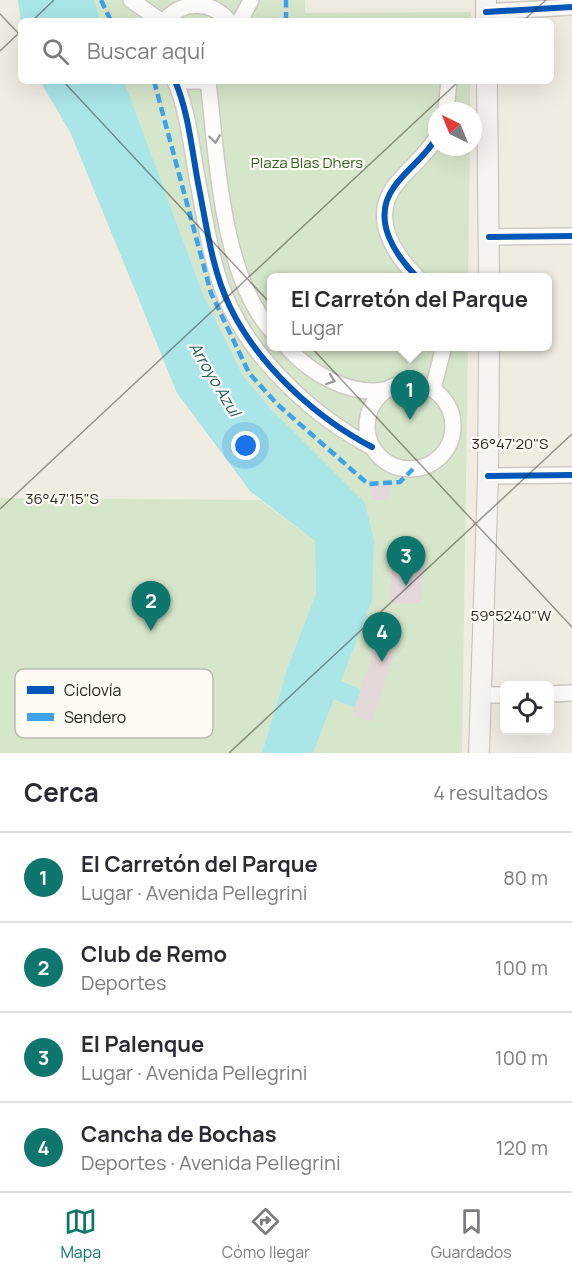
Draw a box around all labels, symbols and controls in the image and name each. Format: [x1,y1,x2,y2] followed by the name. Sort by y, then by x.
[18,18,554,84] search box
[39,35,72,68] icon: search
[87,36,205,66] text: Buscar aquí
[428,102,482,156] north arrow
[209,134,221,144] one-way arrow
[251,152,363,173] park label: Plaza Blas Dhers
[267,273,552,351] popup
[291,284,528,314] text: El Carretón del Parque
[291,314,343,341] text: Lugar
[184,338,247,422] water label: Arroyo Azul
[390,370,430,420] pin: 1
[324,373,335,385] one-way arrow
[231,431,260,460] your location
[472,433,548,454] text: 36°47'20"S
[25,488,99,509] text: 36°47'15"S
[386,536,426,586] pin: 3
[132,582,170,631] pin: 2
[471,605,551,626] text: 59°52'40"W
[362,612,401,662] pin: 4
[15,669,213,738] legend
[64,679,121,701] text: Ciclovía
[500,681,554,735] map controls
[500,681,554,735] button: locate
[64,706,126,728] text: Sendero
[24,774,99,810] text: Cerca
[433,779,548,806] text: 4 resultados
[81,849,318,879] text: El Carretón del Parque
[39,864,48,891] text: 1
[503,864,548,891] text: 80 m
[81,879,307,906] text: Lugar · Avenida Pellegrini
[81,939,227,969] text: Club de Remo
[38,954,49,981] text: 2
[495,954,548,981] text: 100 m
[81,969,167,996] text: Deportes
[81,1029,204,1059] text: El Palenque
[38,1044,49,1071] text: 3
[495,1044,548,1071] text: 100 m
[81,1059,307,1086] text: Lugar · Avenida Pellegrini
[81,1119,277,1149] text: Cancha de Bochas
[37,1134,50,1161] text: 4
[496,1134,548,1161] text: 120 m
[81,1149,341,1176] text: Deportes · Avenida Pellegrini
[60,1205,101,1263] tab: Mapa
[222,1205,310,1263] tab: Cómo llegar
[431,1205,512,1263] tab: Guardados

